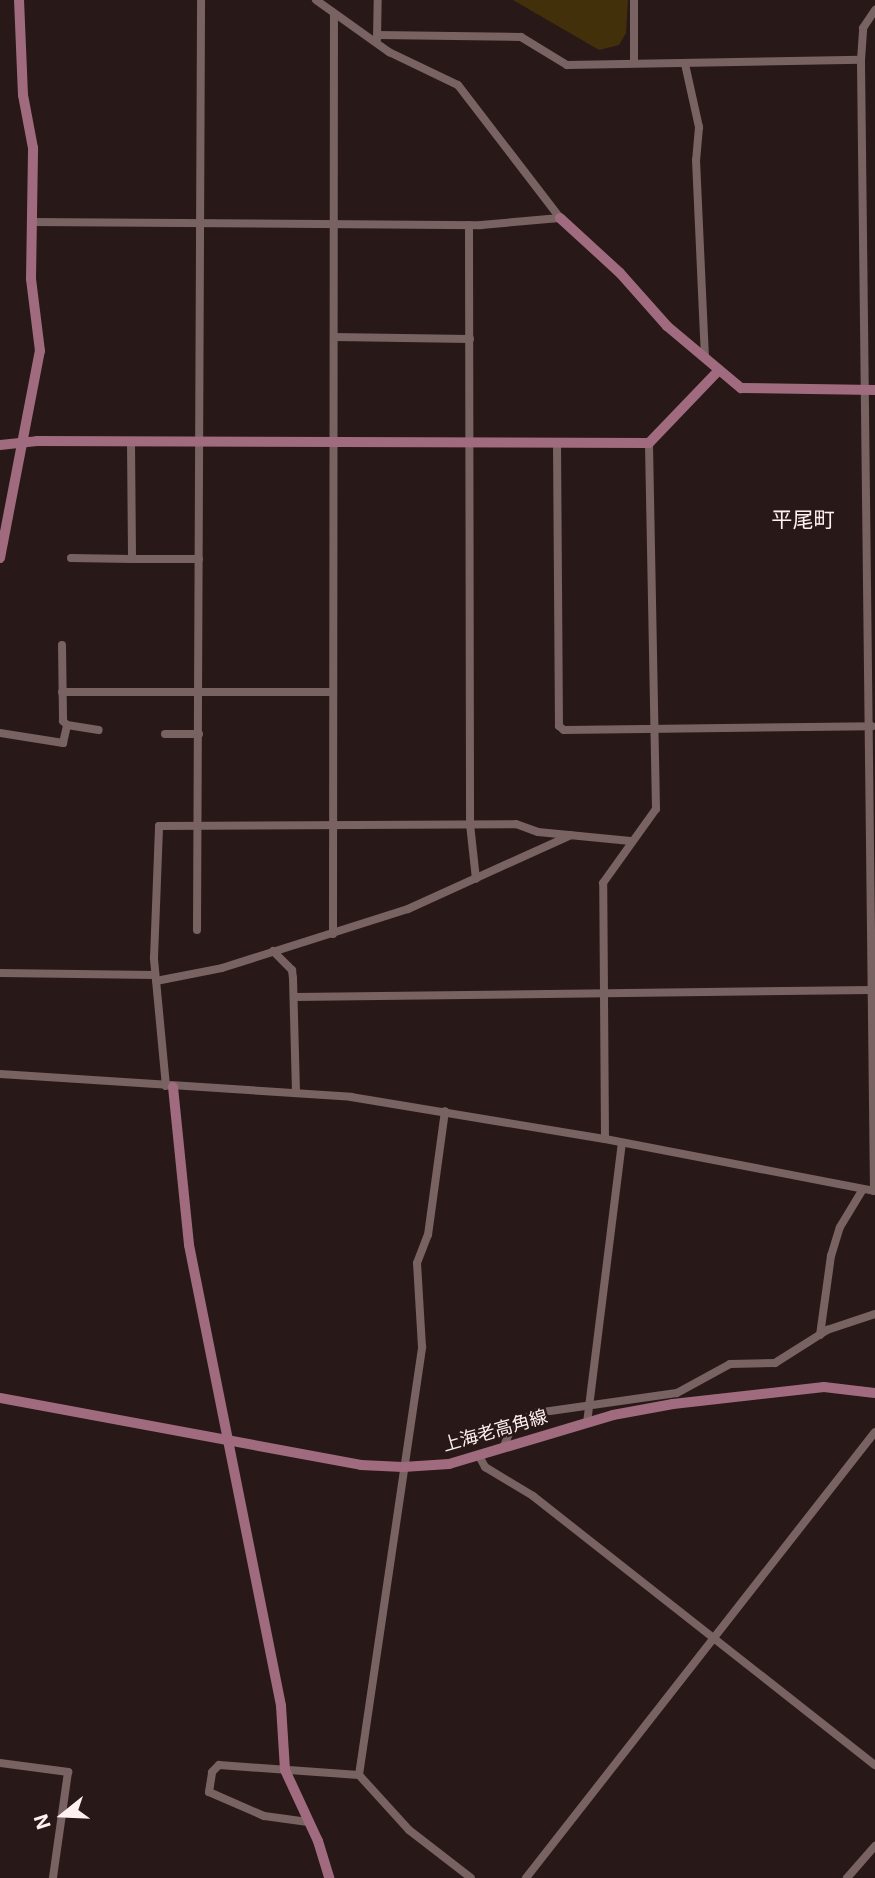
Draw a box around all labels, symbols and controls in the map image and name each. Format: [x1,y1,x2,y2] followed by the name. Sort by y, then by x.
[772,507,834,533] district label: 平尾町
[440,1406,550,1456] street label: 上海老高角線
[28,1780,98,1850] north arrow
[29,1811,56,1832] text: N

